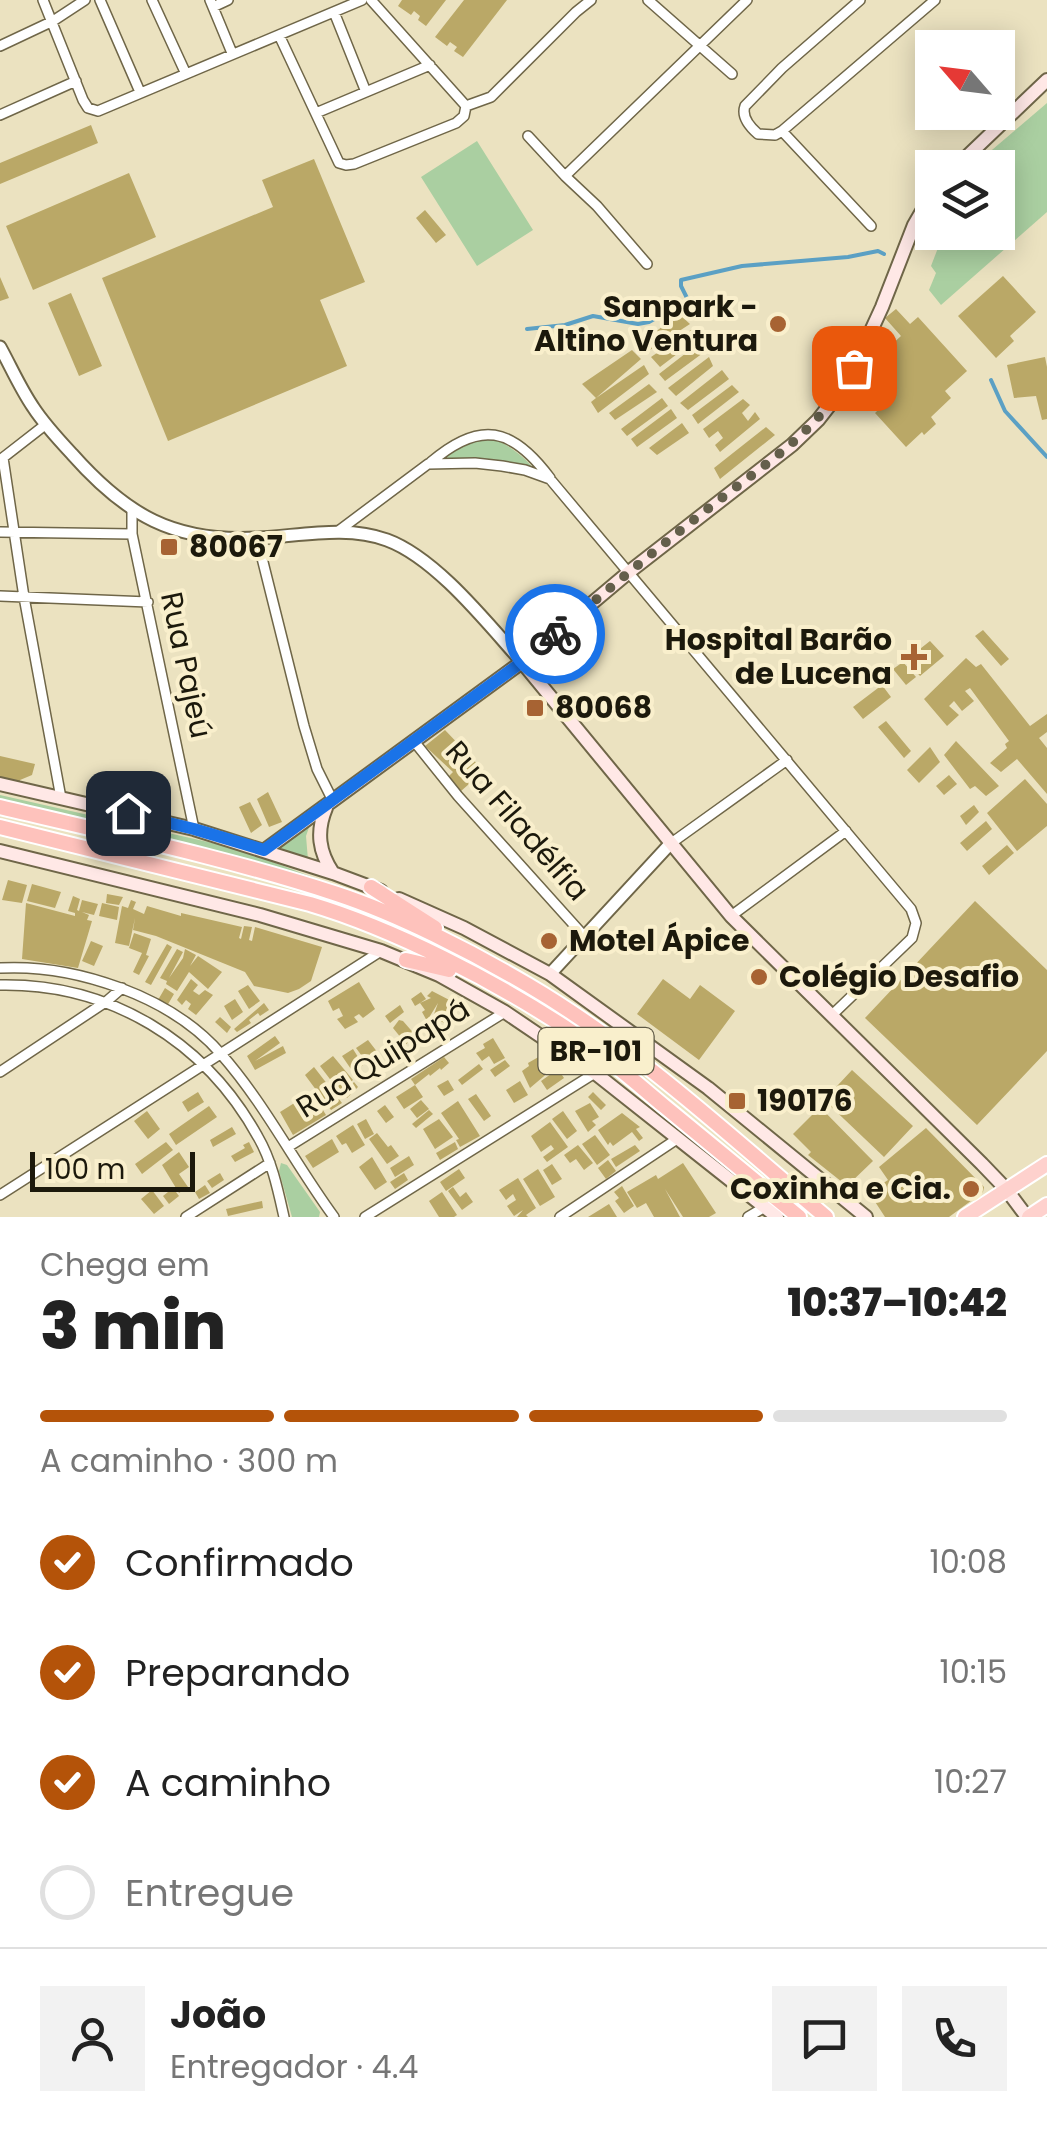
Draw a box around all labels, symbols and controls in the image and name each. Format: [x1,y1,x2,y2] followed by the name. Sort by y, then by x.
[915,30,1015,130] north arrow
[915,30,1015,250] map controls
[915,150,1015,250] button: layers
[534,285,758,362] place label: Sanpark - Altino Ventura
[767,313,789,335] marker: Sanpark - Altino Ventura
[812,326,897,411] pin
[827,341,882,396] icon: bag
[189,525,283,568] place label: 80067
[158,536,180,558] marker: 80067
[505,584,605,684] courier
[150,588,223,742] street label: Rua Pajeú
[528,607,583,662] icon: bike
[665,618,892,695] place label: Hospital Barão de Lucena
[901,644,927,670] marker: Hospital Barão de Lucena
[555,686,652,729] place label: 80068
[524,697,546,719] marker: 80068
[436,731,599,910] street label: Rua Filadélfia
[86,771,171,856] pin
[101,786,156,841] icon: home
[569,919,749,962] place label: Motel Ápice
[538,930,560,952] marker: Motel Ápice
[779,955,1019,998] place label: Colégio Desafio
[748,966,770,988] marker: Colégio Desafio
[288,987,478,1128] street label: Rua Quipapá
[538,1028,654,1074] road number: BR-101
[757,1079,853,1122] place label: 190176
[726,1090,748,1112] marker: 190176
[30,1147,195,1192] scale bar
[45,1150,125,1189] text: 100 m
[730,1167,951,1210] place label: Coxinha e Cia.
[960,1178,982,1200] marker: Coxinha e Cia.
[40,1242,210,1287] text: Chega em
[788,1276,1007,1329] text: 10:37–10:42
[40,1281,226,1372] text: 3 min
[40,1438,338,1483] text: A caminho · 300 m
[40,1535,95,1590] icon: check
[125,1536,354,1589] text: Confirmado
[930,1539,1007,1584] text: 10:08
[40,1645,95,1700] icon: check
[125,1646,350,1699] text: Preparando
[940,1649,1007,1694] text: 10:15
[40,1755,95,1810] icon: check
[125,1756,331,1809] text: A caminho
[934,1759,1007,1804] text: 10:27
[125,1866,294,1919] text: Entregue
[40,1986,145,2091] button: person
[772,1986,877,2091] button: chat
[902,1986,1007,2091] button: phone
[170,1988,266,2041] text: João
[170,2044,418,2089] text: Entregador · 4.4

